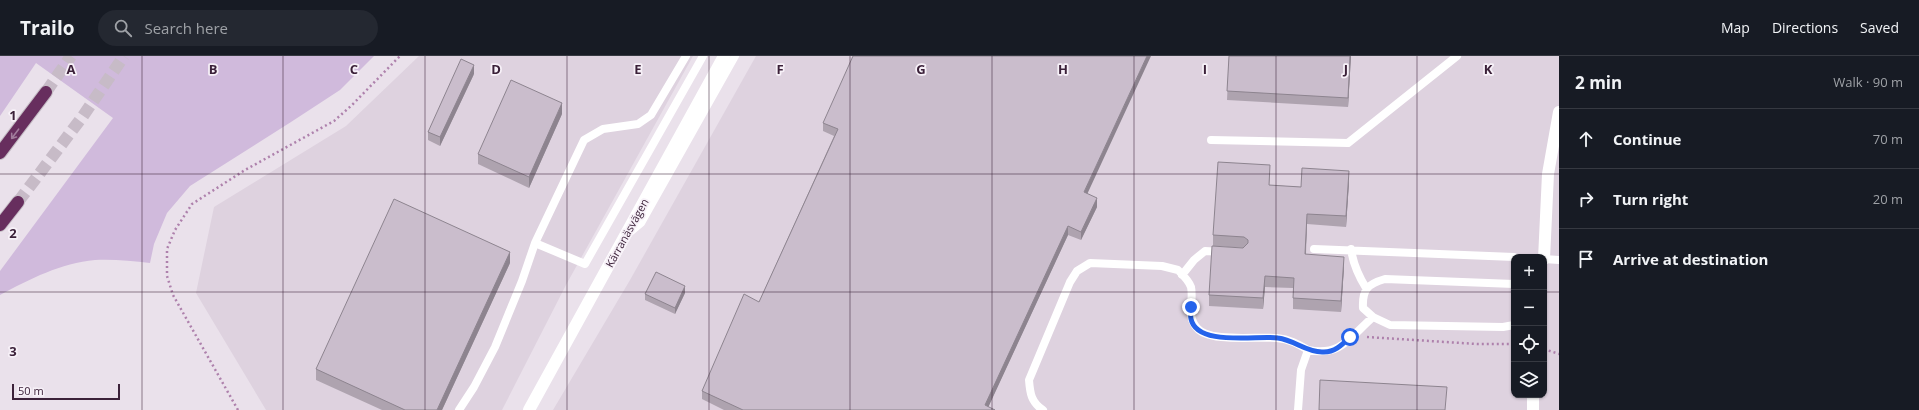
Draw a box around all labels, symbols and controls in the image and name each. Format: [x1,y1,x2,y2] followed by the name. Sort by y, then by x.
[98,10,378,46] search box
[20,15,74,41] text: Trailo
[112,17,134,39] icon: search
[144,18,228,38] text: Search here
[1721,18,1750,37] text: Map
[1772,18,1838,37] text: Directions
[1860,18,1899,37] text: Saved
[67,60,76,78] text: A
[209,60,218,78] text: B
[350,60,358,78] text: C
[491,60,501,78] text: D
[634,60,642,78] text: E
[776,60,784,78] text: F
[916,60,926,78] text: G
[1058,60,1068,78] text: H
[1203,60,1207,78] text: I
[1343,60,1348,78] text: J
[1484,60,1493,78] text: K
[1575,71,1622,94] text: 2 min
[1833,73,1903,91] text: Walk · 90 m
[9,106,17,124] text: 1
[10,128,19,139] one-way arrow
[1575,128,1597,150] icon: ahead
[1613,129,1681,149] text: Continue
[1873,130,1903,148] text: 70 m
[1575,188,1597,210] icon: right
[1613,189,1688,209] text: Turn right
[1873,190,1903,208] text: 20 m
[601,196,652,270] street label: Kärranäsvägen
[9,224,17,242] text: 2
[1575,248,1597,270] icon: arrive
[1613,249,1768,269] text: Arrive at destination
[1511,254,1547,398] map controls
[1511,254,1547,290] button: +
[1511,290,1547,326] button: −
[1182,298,1200,316] route end
[1511,326,1547,362] button: locate
[1341,328,1359,346] route start
[9,342,17,360] text: 3
[1511,362,1547,398] button: layers
[12,382,120,401] scale bar
[18,383,44,398] text: 50 m

